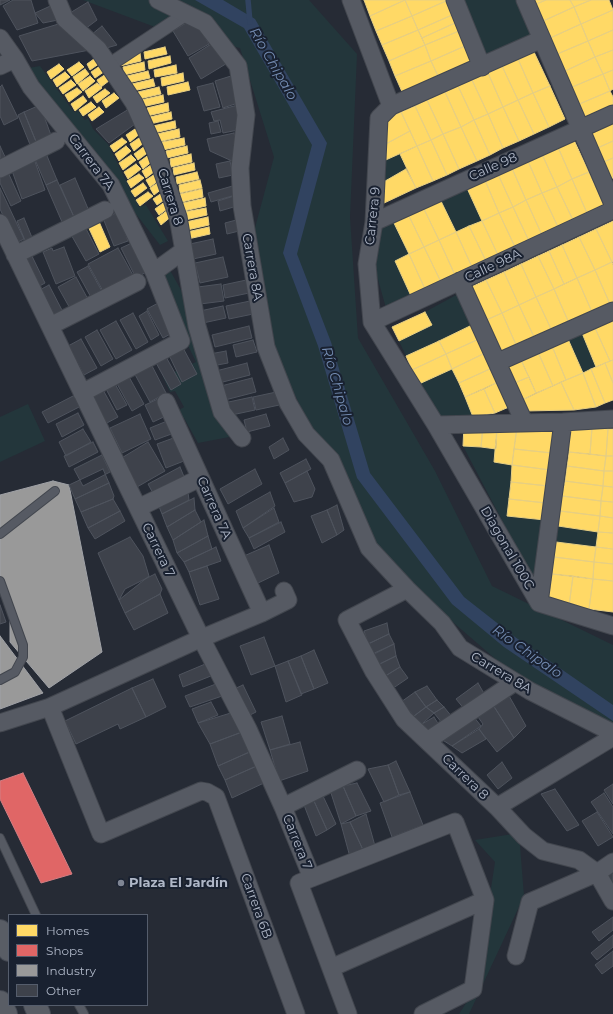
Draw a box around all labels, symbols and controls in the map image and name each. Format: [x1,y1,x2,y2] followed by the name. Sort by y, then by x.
[245,25,301,103] water label: Río Chipalo
[65,131,117,193] street label: Carrera 7A
[466,149,520,185] street label: Calle 98
[154,167,186,227] street label: Carrera 8
[362,186,384,246] street label: Carrera 9
[238,232,266,302] street label: Carrera 8A
[462,246,524,286] street label: Calle 98A
[318,345,356,427] water label: Río Chipalo
[193,474,235,542] street label: Carrera 7A
[477,504,537,592] street label: Diagonal 100C
[138,520,178,580] street label: Carrera 7
[489,622,565,682] water label: Río Chipalo
[468,649,534,697] street label: Carrera 8A
[438,751,492,803] street label: Carrera 8
[279,812,315,872] street label: Carrera 7
[237,871,275,941] street label: Carrera 6B
[129,875,228,891] place label: Plaza El Jardín
[116,878,126,888] marker: Plaza El Jardín
[8,914,148,1006] legend
[46,923,89,938] text: Homes
[46,943,83,958] text: Shops
[46,963,96,978] text: Industry
[46,983,81,998] text: Other

